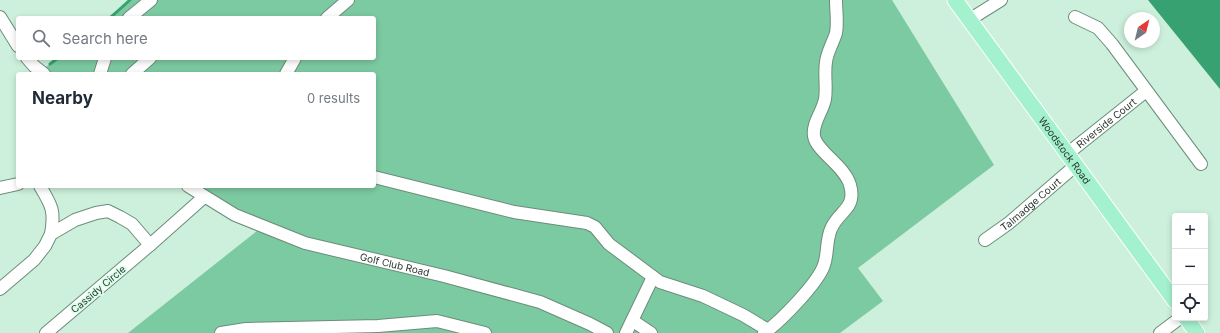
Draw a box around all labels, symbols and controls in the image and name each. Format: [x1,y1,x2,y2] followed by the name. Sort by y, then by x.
[1124,12,1160,48] north arrow
[16,16,376,60] search box
[30,27,52,49] icon: search
[62,29,148,48] text: Search here
[32,88,93,108] text: Nearby
[307,90,360,106] text: 0 results
[1074,95,1139,150] street label: Riverside Court
[1036,114,1093,186] street label: Woodstock Road
[998,175,1064,233] street label: Talmadge Court
[1172,213,1208,321] map controls
[1172,213,1208,249] button: +
[1172,249,1208,285] button: −
[359,250,431,278] street label: Golf Club Road
[68,263,128,315] street label: Cassidy Circle
[1172,285,1208,321] button: locate

